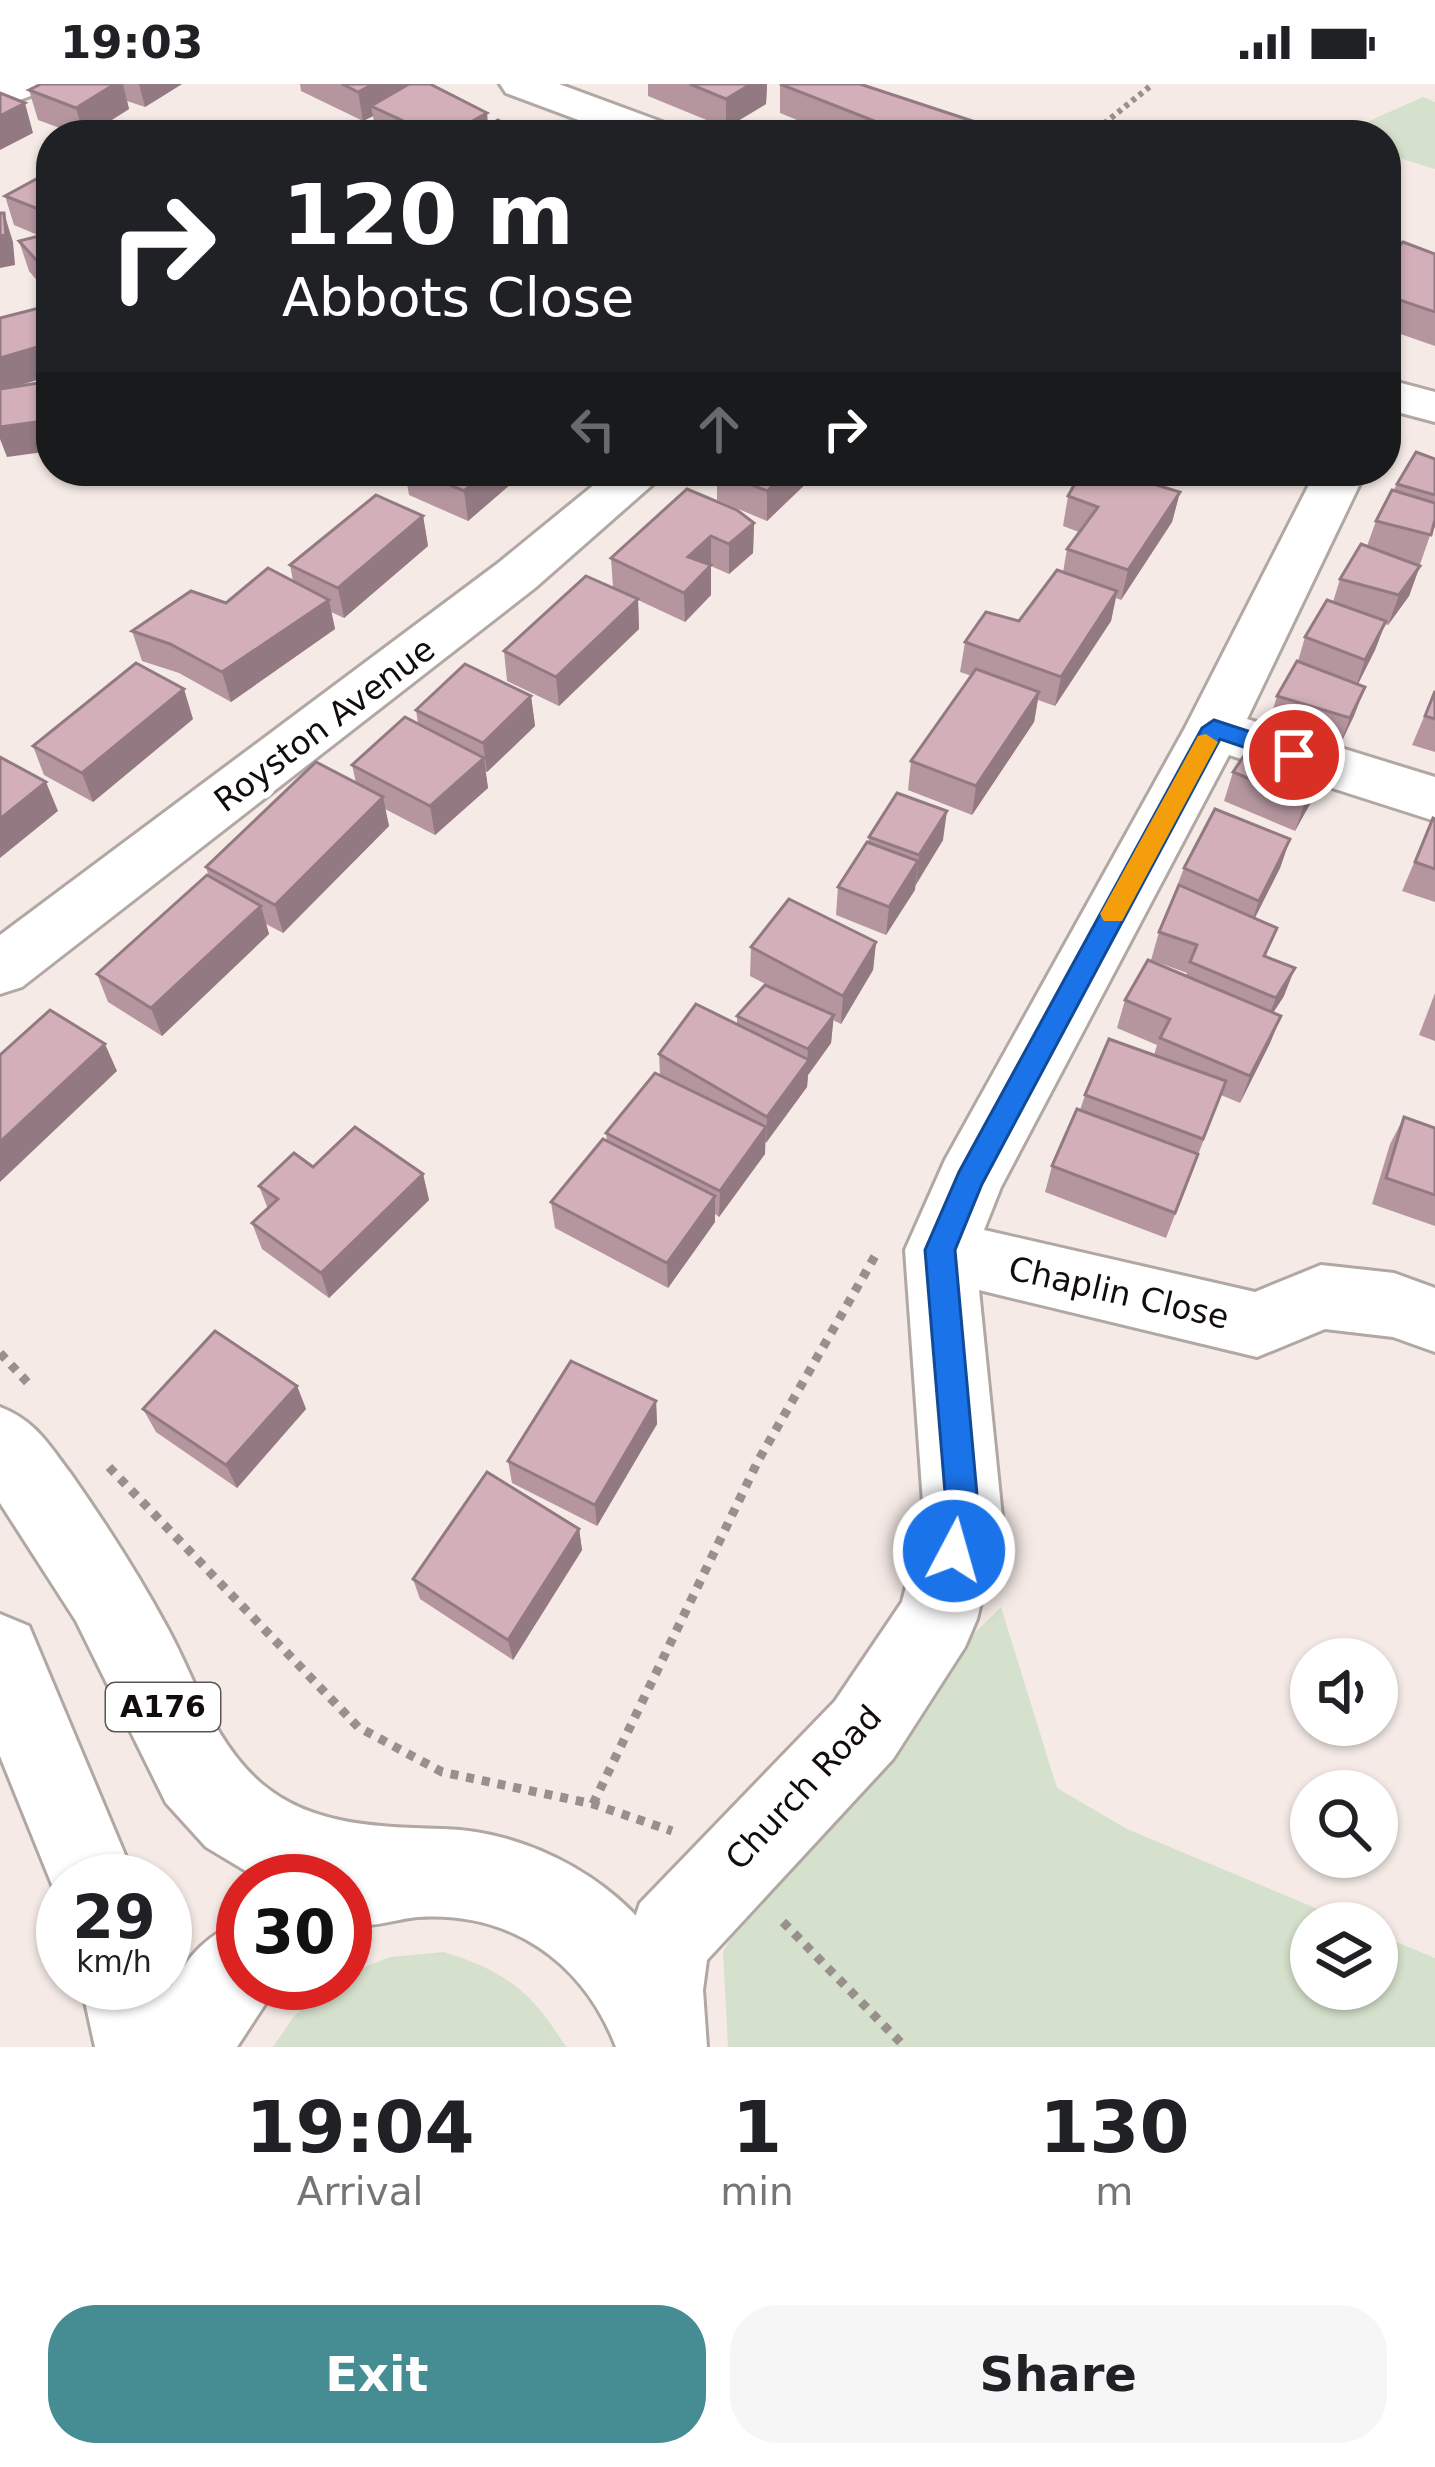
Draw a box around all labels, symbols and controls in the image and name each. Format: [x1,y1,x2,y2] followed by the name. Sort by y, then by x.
[60,16,203,69] text: 19:03
[282,166,574,264] text: 120 m
[84,168,240,324] icon: right
[282,266,634,329] text: Abbots Close
[560,396,626,462] icon: left
[686,396,752,462] icon: ahead
[812,396,878,462] icon: right
[207,629,442,820] street label: Royston Avenue
[1243,704,1345,806] pin
[1261,722,1327,788] icon: arrive
[1005,1248,1233,1337] street label: Chaplin Close
[891,1488,1017,1614] position arrow
[1290,1638,1398,2010] map controls
[1290,1638,1398,1746] button: sound
[106,1683,220,1731] road number: A176
[717,1697,889,1877] street label: Church Road
[1290,1770,1398,1878] button: search
[216,1854,372,2010] speed limit sign: 30
[72,1882,156,1952] text: 29
[1290,1902,1398,2010] button: layers
[76,1944,152,1979] text: km/h
[245,2085,475,2169] text: 19:04
[732,2085,782,2169] text: 1
[1039,2085,1189,2169] text: 130
[297,2169,423,2214] text: Arrival
[720,2169,794,2214] text: min
[1095,2169,1133,2214] text: m
[48,2305,706,2443] button: Exit
[730,2305,1387,2443] button: Share

